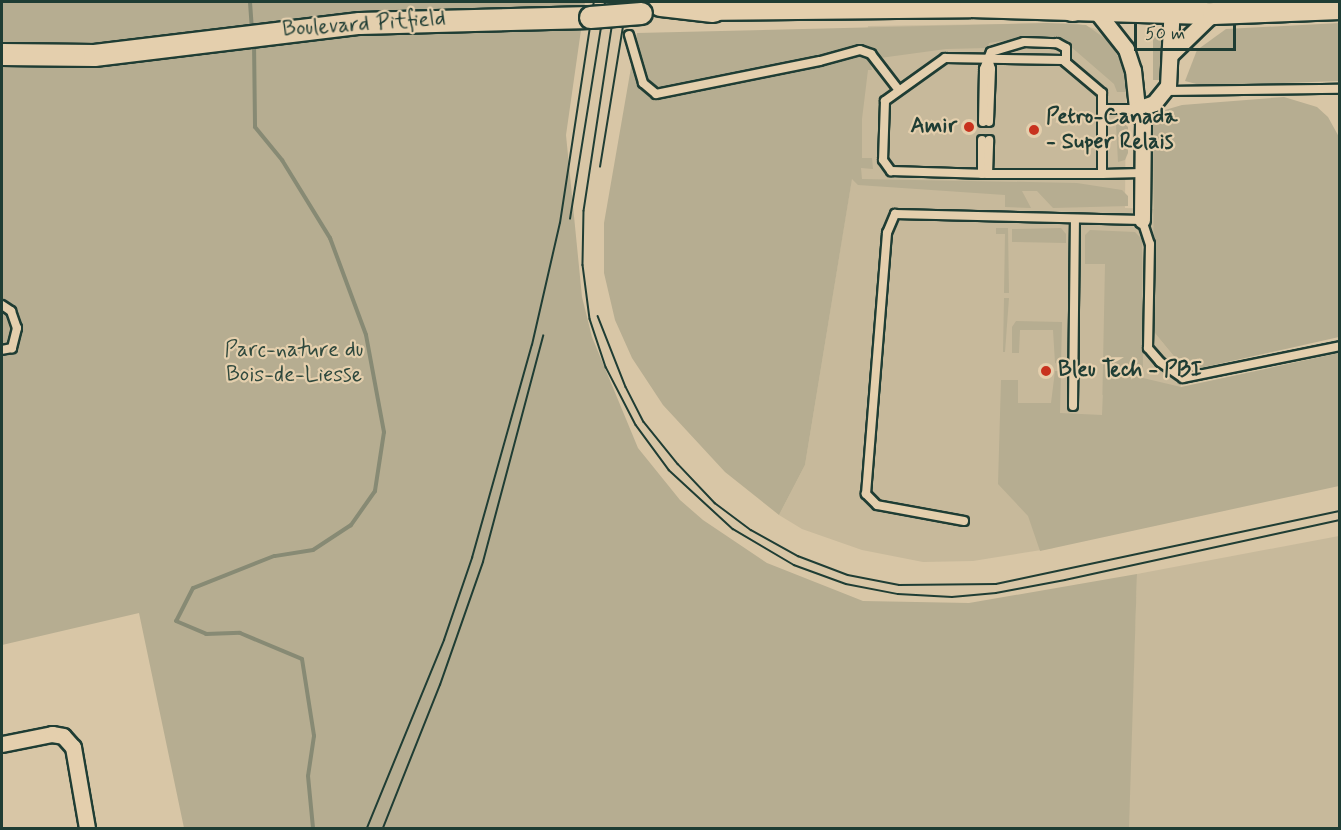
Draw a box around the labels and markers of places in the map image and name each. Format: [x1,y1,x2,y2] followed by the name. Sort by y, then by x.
[1046,104,1177,156] place label: Petro-Canada - Super Relais
[910,114,957,140] place label: Amir
[962,120,976,134] marker: Amir
[1027,123,1041,137] marker: Petro-Canada - Super Relais
[1058,358,1203,384] place label: Bleu Tech - PBI
[1039,364,1053,378] marker: Bleu Tech - PBI

